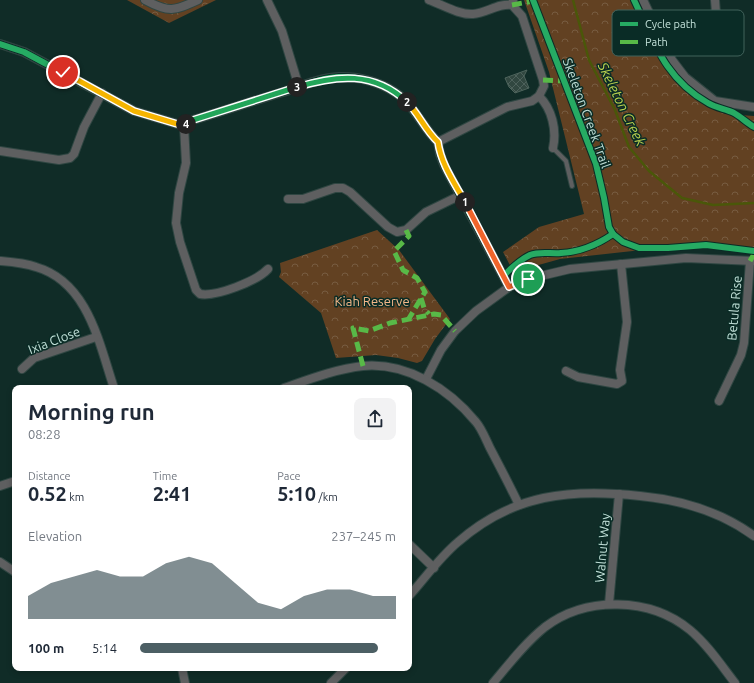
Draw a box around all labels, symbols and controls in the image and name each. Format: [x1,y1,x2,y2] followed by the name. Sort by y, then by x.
[612,10,744,56] legend
[645,18,696,30] text: Cycle path
[645,36,668,48] text: Path
[46,55,80,89] pin
[561,56,614,170] street label: Skeleton Creek Trail
[594,59,650,149] water label: Skeleton Creek
[52,61,74,83] icon: check
[287,77,307,97] pin: 3
[294,81,300,93] text: 3
[397,92,417,112] pin: 2
[404,96,410,108] text: 2
[176,114,196,134] pin: 4
[183,118,189,130] text: 4
[455,192,475,212] pin: 1
[462,196,468,208] text: 1
[511,262,545,296] pin
[517,268,539,290] icon: arrive
[724,275,744,341] street label: Betula Rise
[334,294,410,308] park label: Kiah Reserve
[26,324,82,356] street label: Ixia Close
[354,398,396,440] button: share
[28,399,155,424] text: Morning run
[28,427,61,441] text: 08:28
[28,470,71,482] text: Distance
[153,470,177,482] text: Time
[277,470,301,482] text: Pace
[28,482,67,505] text: 0.52
[153,482,191,505] text: 2:41
[277,482,316,505] text: 5:10
[67,491,84,503] text: km
[316,491,338,503] text: /km
[592,513,612,583] street label: Walnut Way
[28,529,82,543] text: Elevation
[331,529,396,543] text: 237–245 m
[28,641,64,655] text: 100 m
[92,641,117,655] text: 5:14

